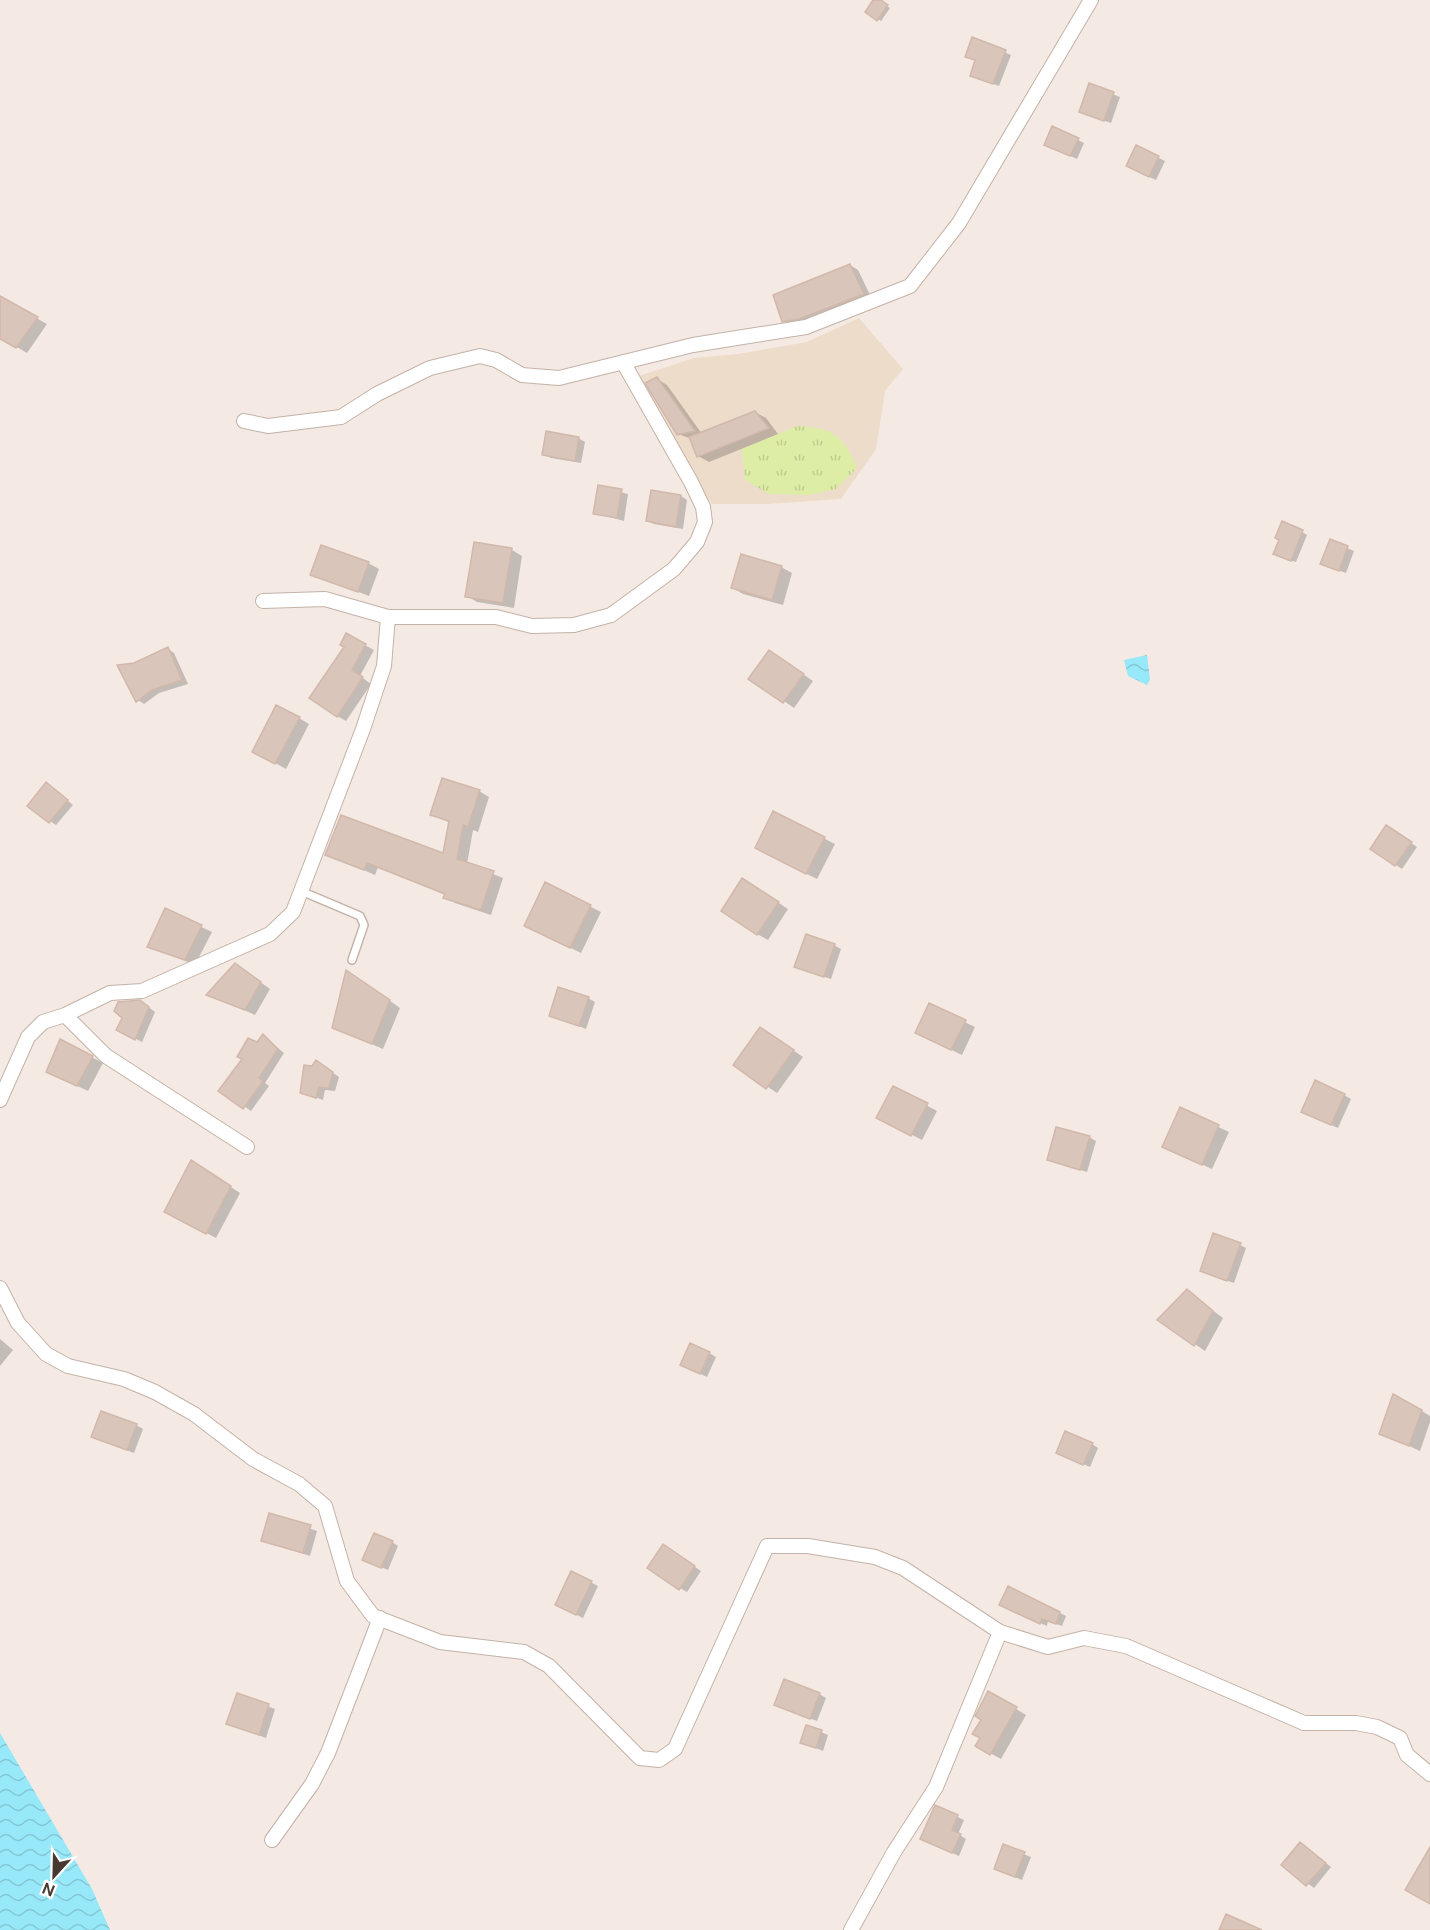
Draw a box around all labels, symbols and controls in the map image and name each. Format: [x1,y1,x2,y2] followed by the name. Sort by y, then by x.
[24,1846,84,1906] north arrow
[39,1878,58,1901] text: N

